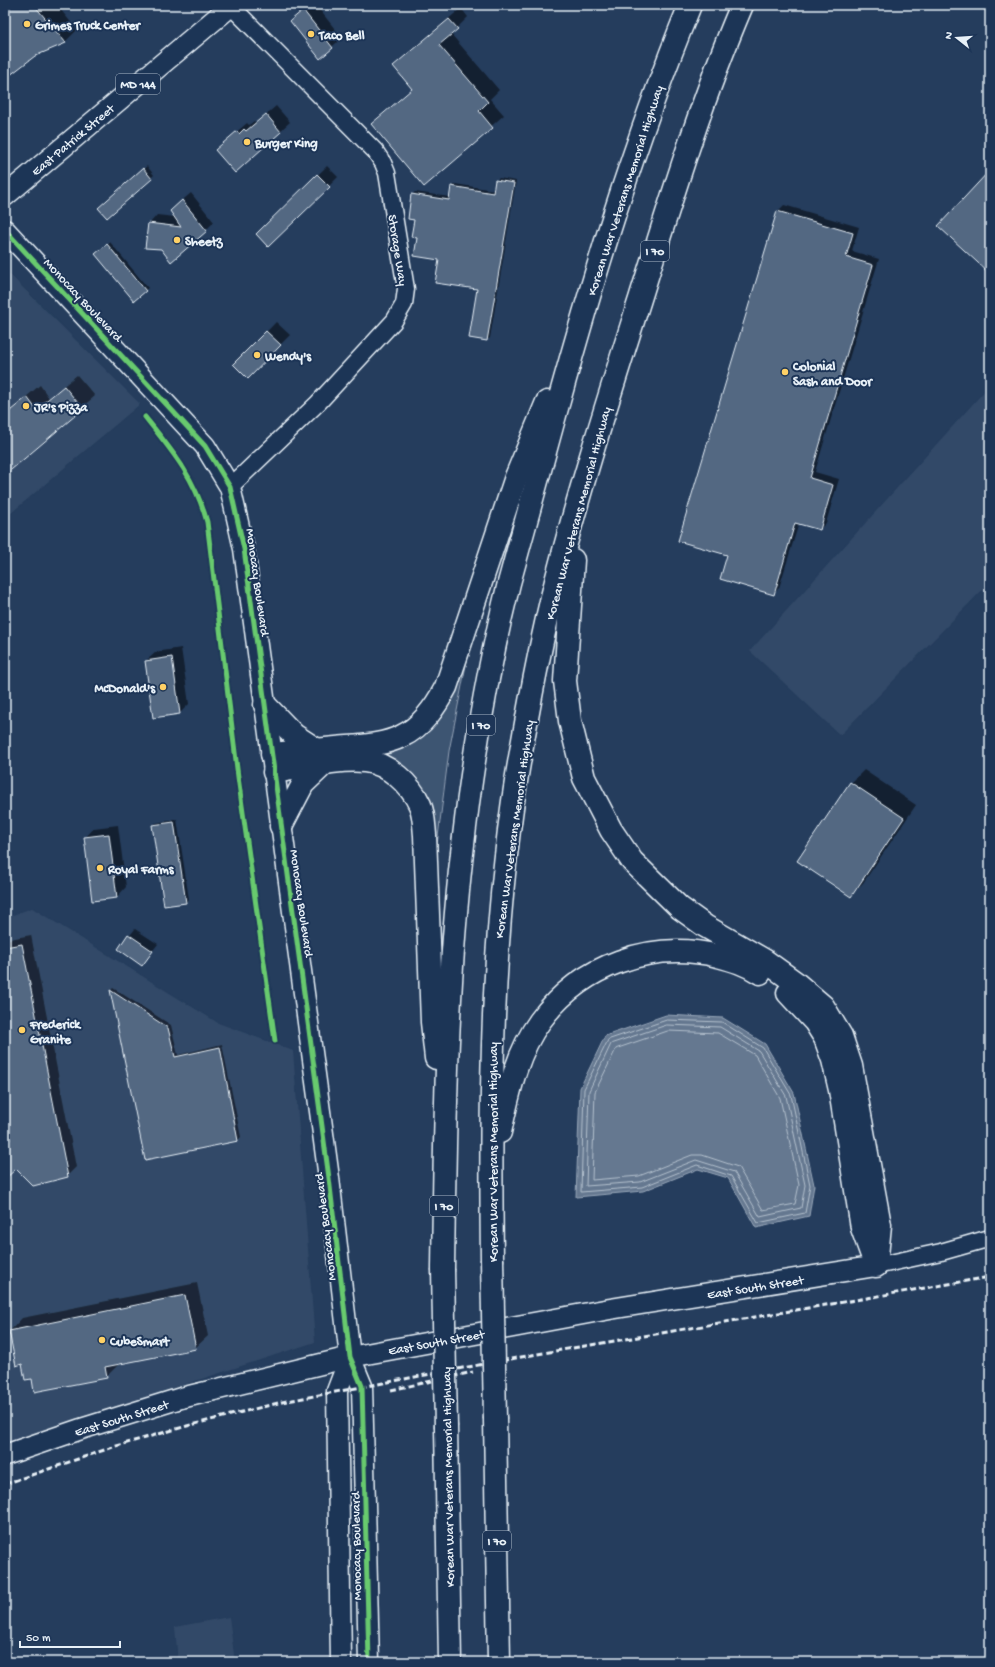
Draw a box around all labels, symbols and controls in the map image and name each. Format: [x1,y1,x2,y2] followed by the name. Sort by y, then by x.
[937,18,977,58] north arrow
[22,19,32,29] marker: Grimes Truck Center
[35,19,141,34] place label: Grimes Truck Center
[306,29,316,39] marker: Taco Bell
[318,29,365,44] place label: Taco Bell
[943,30,956,41] text: N
[116,74,160,94] road number: MD 144
[585,83,668,298] street label: Korean War Veterans Memorial Highway
[29,101,119,180] street label: East Patrick Street
[242,137,252,147] marker: Burger King
[254,137,318,152] place label: Burger King
[384,214,410,288] street label: Storage Way
[172,235,182,245] marker: Sheetz
[185,235,224,250] place label: Sheetz
[641,241,669,261] road number: I 70
[40,256,126,346] street label: Monocacy Boulevard
[252,350,262,360] marker: Wendy's
[264,350,312,365] place label: Wendy's
[792,360,873,390] place label: Colonial Sash and Door
[780,367,790,377] marker: Colonial Sash and Door
[21,401,31,411] marker: JR's Pizza
[33,401,88,416] place label: JR's Pizza
[544,405,615,622] street label: Korean War Veterans Memorial Highway
[242,528,272,638] street label: Monocacy Boulevard
[94,682,156,697] place label: McDonald's
[158,682,168,692] marker: McDonald's
[467,715,495,735] road number: I 70
[493,719,538,939] street label: Korean War Veterans Memorial Highway
[286,849,316,959] street label: Monocacy Boulevard
[95,863,105,873] marker: Royal Farms
[107,863,175,878] place label: Royal Farms
[29,1018,82,1048] place label: Frederick Granite
[17,1025,27,1035] marker: Frederick Granite
[487,1041,502,1262] street label: Korean War Veterans Memorial Highway
[312,1171,341,1281] street label: Monocacy Boulevard
[430,1196,458,1216] road number: I 70
[706,1273,806,1303] street label: East South Street
[387,1327,487,1359] street label: East South Street
[97,1335,107,1345] marker: CubeSmart
[109,1335,171,1350] place label: CubeSmart
[440,1366,459,1587] street label: Korean War Veterans Memorial Highway
[73,1397,172,1441] street label: East South Street
[349,1490,366,1600] street label: Monocacy Boulevard
[483,1531,511,1551] road number: I 70
[20,1623,120,1649] scale bar
[26,1632,51,1646] text: 50 m

